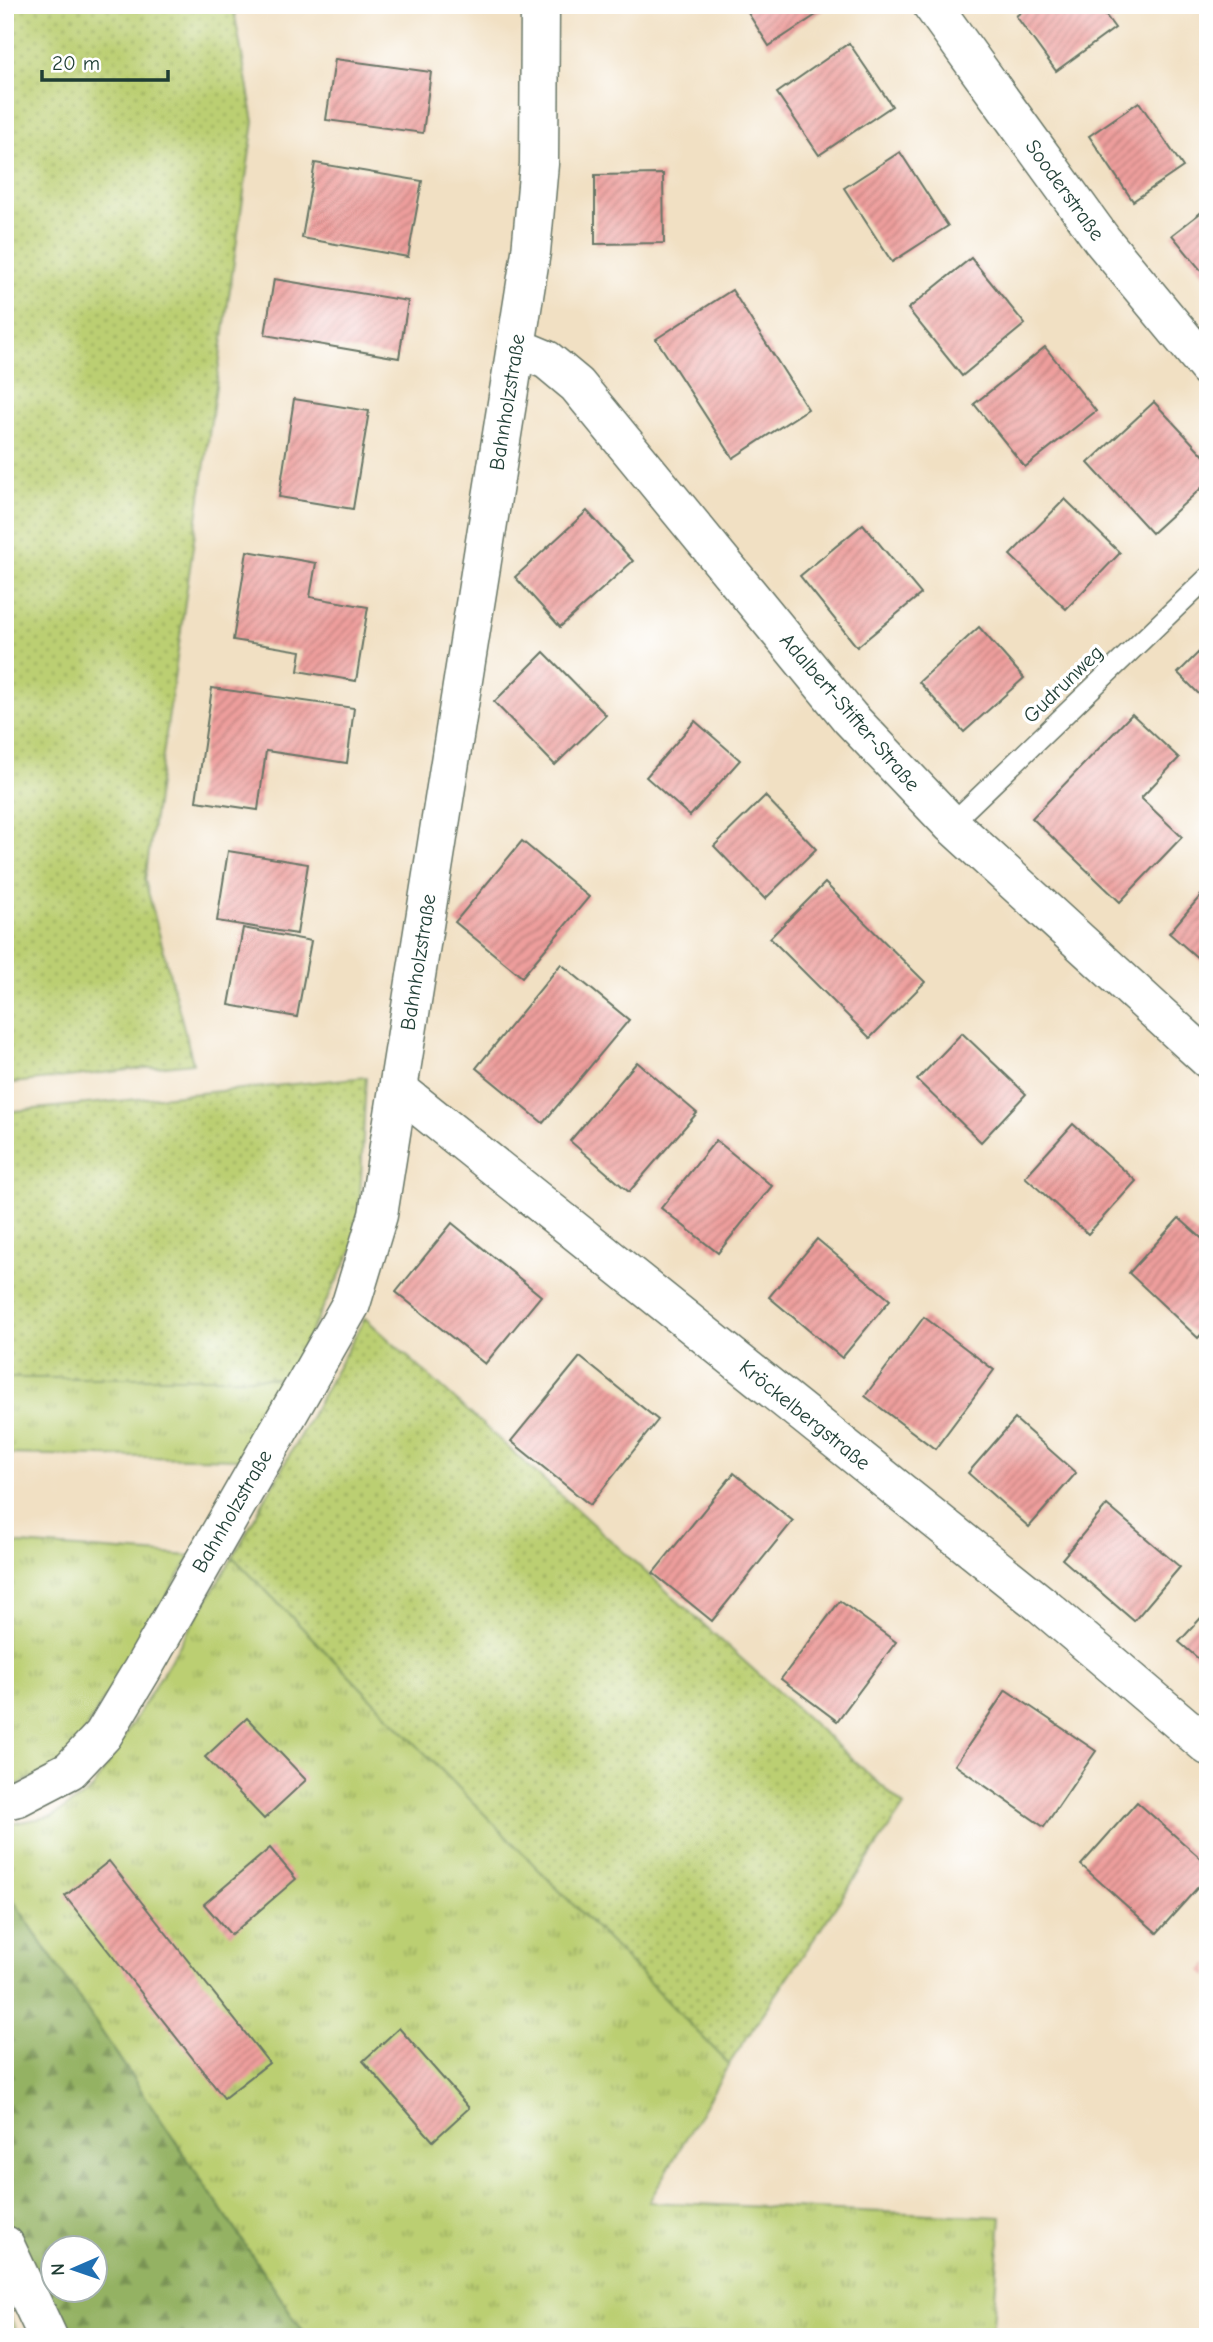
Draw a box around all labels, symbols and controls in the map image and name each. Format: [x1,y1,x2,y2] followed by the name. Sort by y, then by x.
[42,38,168,82] scale bar
[52,51,100,75] text: 20 m
[1020,135,1110,245] street label: Sooderstraße
[484,332,530,472] street label: Bahnholzstraße
[775,628,925,796] street label: Adalbert-Stifter-Straße
[1018,640,1108,728] street label: Gudrunweg
[395,892,441,1032] street label: Bahnholzstraße
[735,1355,875,1475] street label: Kröckelbergstraße
[187,1445,277,1577] street label: Bahnholzstraße
[38,2234,108,2304] north arrow
[47,2263,69,2276] text: N

